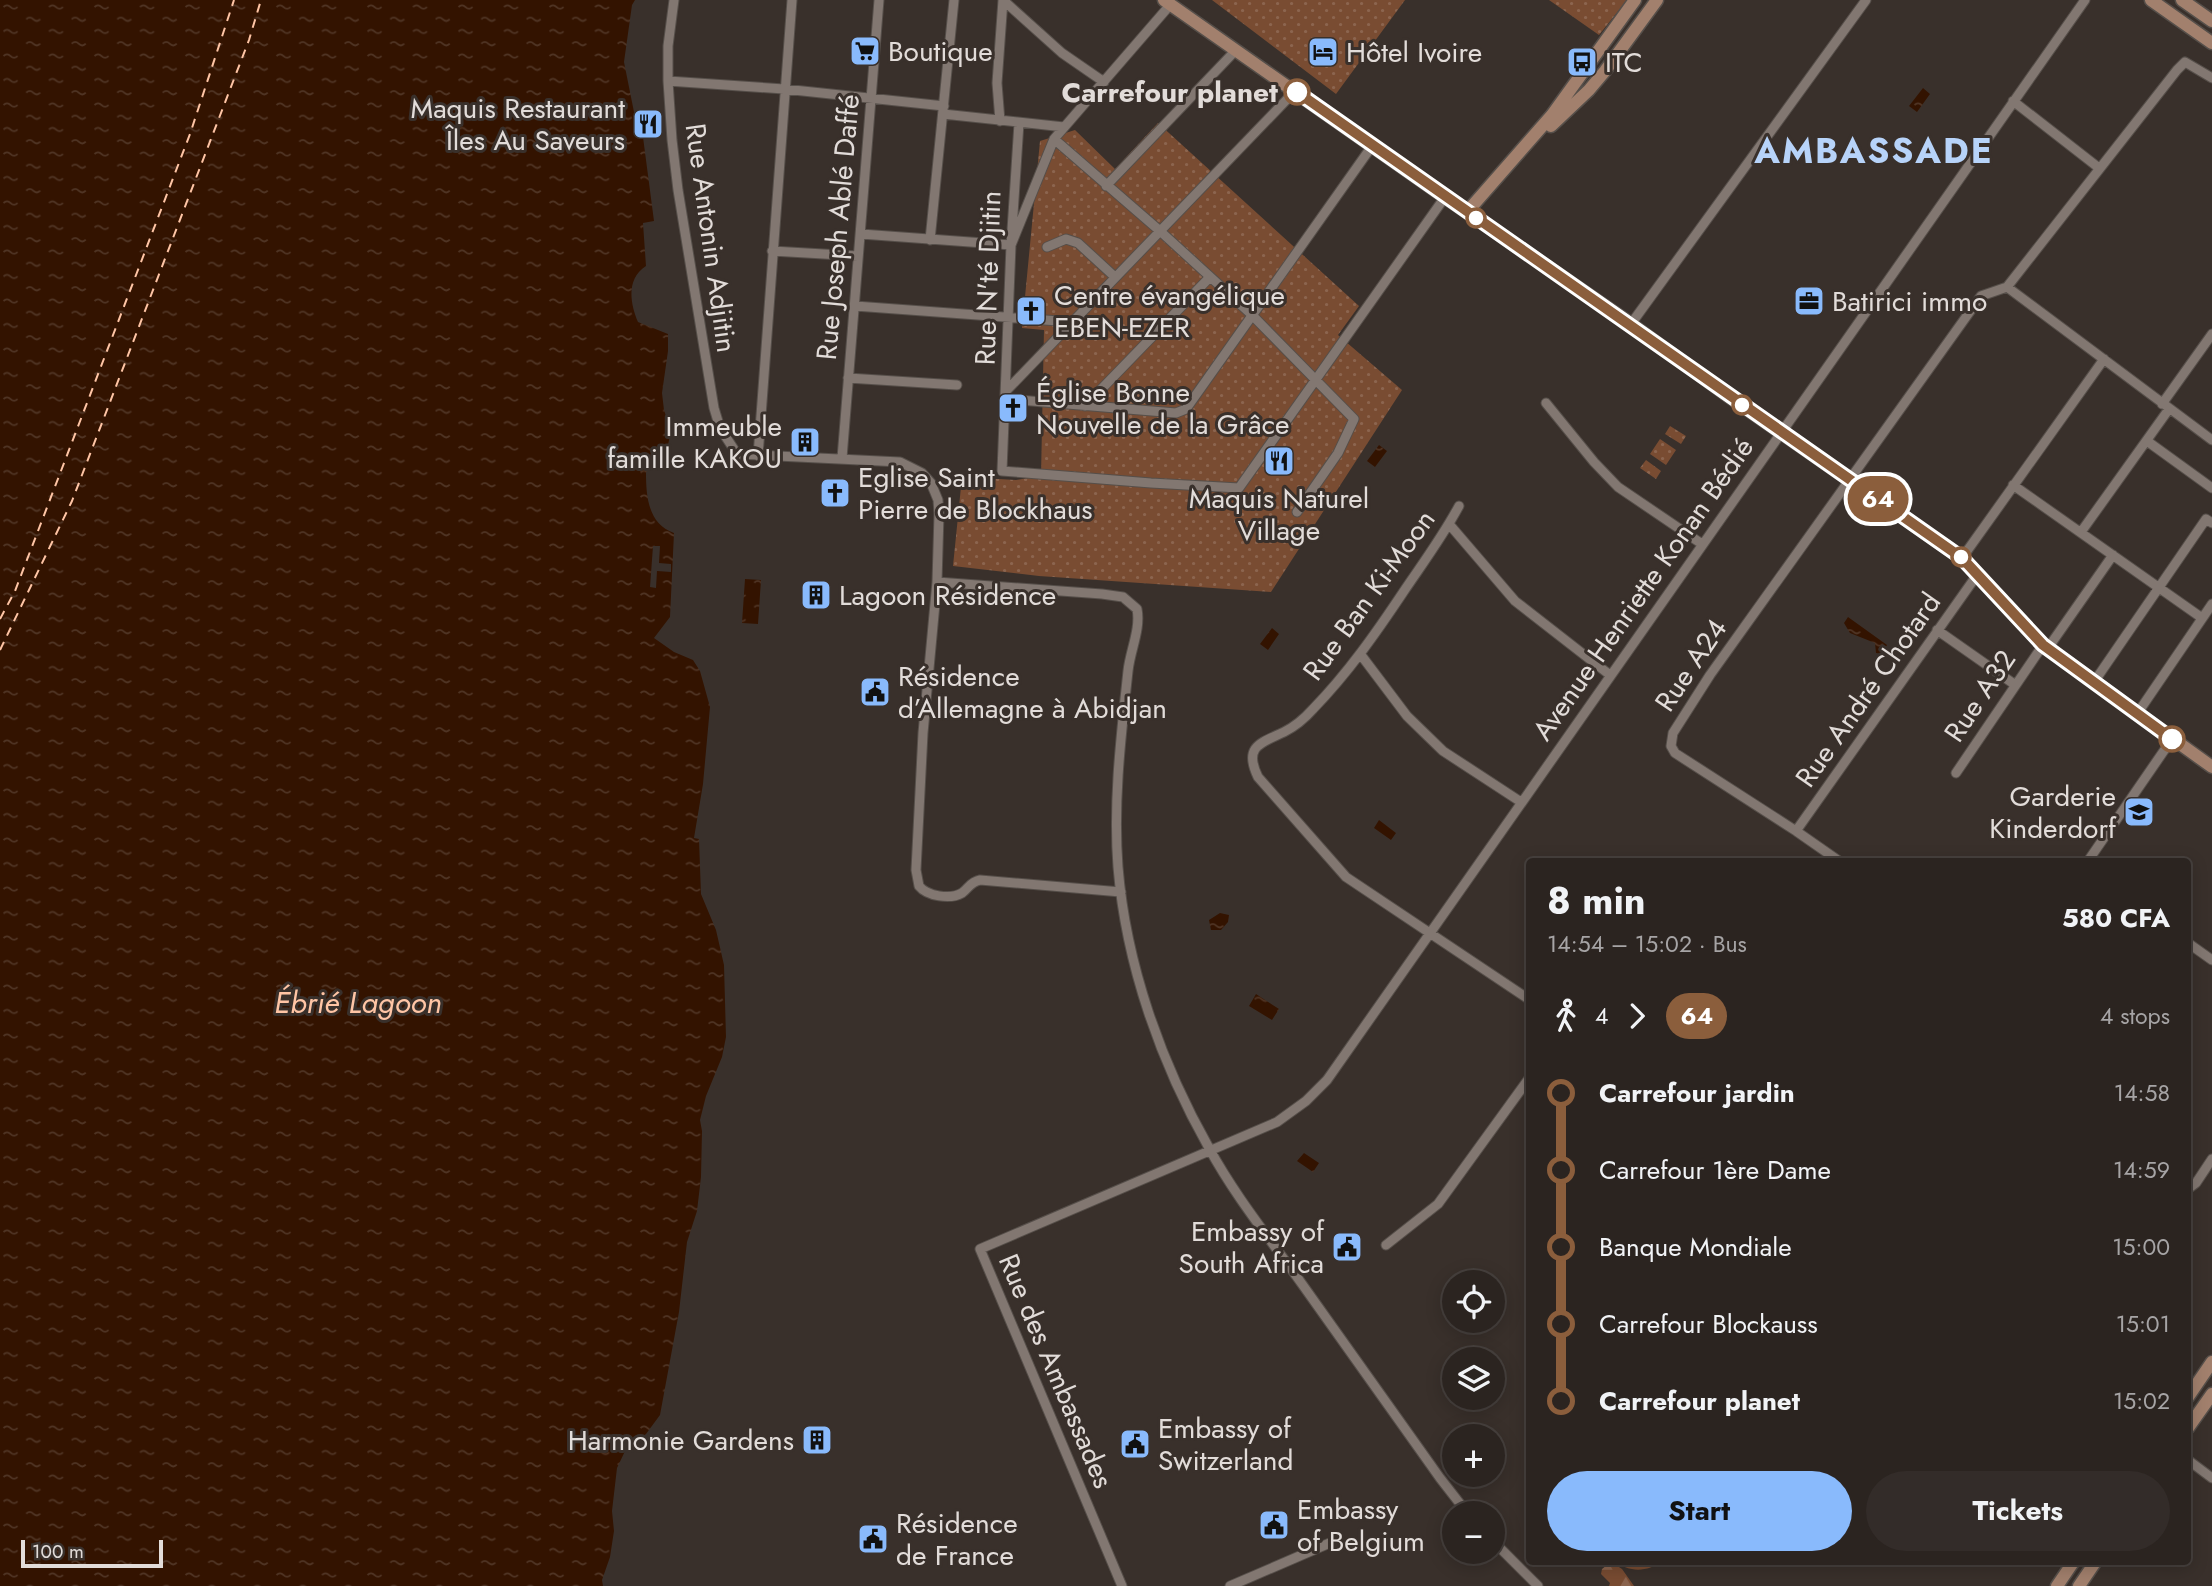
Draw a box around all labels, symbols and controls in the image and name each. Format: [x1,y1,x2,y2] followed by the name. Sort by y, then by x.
[888,31,993,72] place label: Boutique
[1346,32,1482,73] place label: Hôtel Ivoire
[848,34,882,68] supermarket icon: Boutique
[1306,35,1340,69] hotel icon: Hôtel Ivoire
[1605,42,1643,83] place label: ITC
[1565,45,1599,79] bus stop icon: ITC
[1062,72,1278,113] place label: Carrefour planet
[1284,79,1310,105] marker: Carrefour planet
[410,88,625,161] place label: Maquis Restaurant Îles Au Saveurs
[806,92,870,362] street label: Rue Joseph Ablé Daffé
[631,107,665,141] restaurant icon: Maquis Restaurant Îles Au Saveurs
[675,121,747,355] street label: Rue Antonin Adjitin
[1753,126,1994,176] district label: AMBASSADE
[964,190,1012,366] street label: Rue N'té Djitin
[1466,208,1486,228] unlabelled marker
[1054,275,1285,348] place label: Centre évangélique EBEN-EZER
[1832,281,1987,322] place label: Batirici immo
[1792,284,1826,318] office icon: Batirici immo
[1014,294,1048,328] church icon: Centre évangélique EBEN-EZER
[1036,372,1290,445] place label: Église Bonne Nouvelle de la Grâce
[996,391,1030,425] church icon: Église Bonne Nouvelle de la Grâce
[1732,395,1752,415] unlabelled marker
[607,406,782,479] place label: Immeuble famille KAKOU
[788,425,822,459] building icon: Immeuble famille KAKOU
[1523,429,1763,749] street label: Avenue Henriette Konan Bédié
[1262,444,1296,478] restaurant icon: Maquis Naturel Village
[858,457,1093,530] place label: Eglise Saint Pierre de Blockhaus
[818,476,852,510] church icon: Eglise Saint Pierre de Blockhaus
[1846,476,1910,522] line badge: 64
[1189,478,1369,551] place label: Maquis Naturel Village
[1862,481,1894,516] text: 64
[1293,501,1445,689] street label: Rue Ban Ki-Moon
[1951,547,1971,567] unlabelled marker
[839,575,1056,616] place label: Lagoon Résidence
[799,578,833,612] building icon: Lagoon Résidence
[1785,584,1951,796] street label: Rue André Chotard
[1645,610,1737,720] street label: Rue A24
[1934,642,2026,750] street label: Rue A32
[898,656,1167,729] place label: Résidence d’Allemagne à Abidjan
[858,675,892,709] public building icon: Résidence d’Allemagne à Abidjan
[2159,726,2185,752] unlabelled marker
[1989,776,2117,849] place label: Garderie Kinderdorf
[2122,795,2156,829] school or university icon: Garderie Kinderdorf
[1547,873,1646,928] text: 8 min
[2062,899,2170,937] text: 580 CFA
[1547,927,1747,961] text: 14:54 – 15:02 · Bus
[274,981,442,1024] water label: Ébrié Lagoon
[1547,997,1585,1035] icon: walk
[1618,997,1656,1035] icon: forward
[1680,998,1713,1033] text: 64
[1595,999,1608,1033] text: 4
[2100,999,2170,1033] text: 4 stops
[1599,1074,1795,1112] text: Carrefour jardin
[2114,1076,2170,1110] text: 14:58
[1599,1151,1831,1189] text: Carrefour 1ère Dame
[2113,1153,2170,1187] text: 14:59
[1179,1211,1325,1284] place label: Embassy of South Africa
[1599,1228,1792,1266] text: Banque Mondiale
[1330,1230,1364,1264] public building icon: Embassy of South Africa
[2112,1230,2170,1264] text: 15:00
[988,1248,1124,1494] street label: Rue des Ambassades
[1442,1270,1505,1564] map controls
[1442,1270,1505,1333] button: locate
[1599,1305,1818,1343] text: Carrefour Blockauss
[2116,1307,2170,1341] text: 15:01
[1442,1347,1505,1410] button: layers
[1599,1382,1800,1420] text: Carrefour planet
[2113,1384,2170,1418] text: 15:02
[1158,1408,1293,1481] place label: Embassy of Switzerland
[568,1420,794,1461] place label: Harmonie Gardens
[800,1423,834,1457] building icon: Harmonie Gardens
[1442,1424,1505,1487] button: +
[1118,1427,1152,1461] public building icon: Embassy of Switzerland
[1547,1471,1852,1551] button: Start
[1866,1471,2170,1551] button: Tickets
[1297,1489,1425,1562] place label: Embassy of Belgium
[1442,1501,1505,1564] button: −
[896,1503,1018,1576] place label: Résidence de France
[1257,1508,1291,1542] public building icon: Embassy of Belgium
[856,1522,890,1556] public building icon: Résidence de France
[21,1537,163,1569] scale bar
[32,1538,84,1565] text: 100 m

